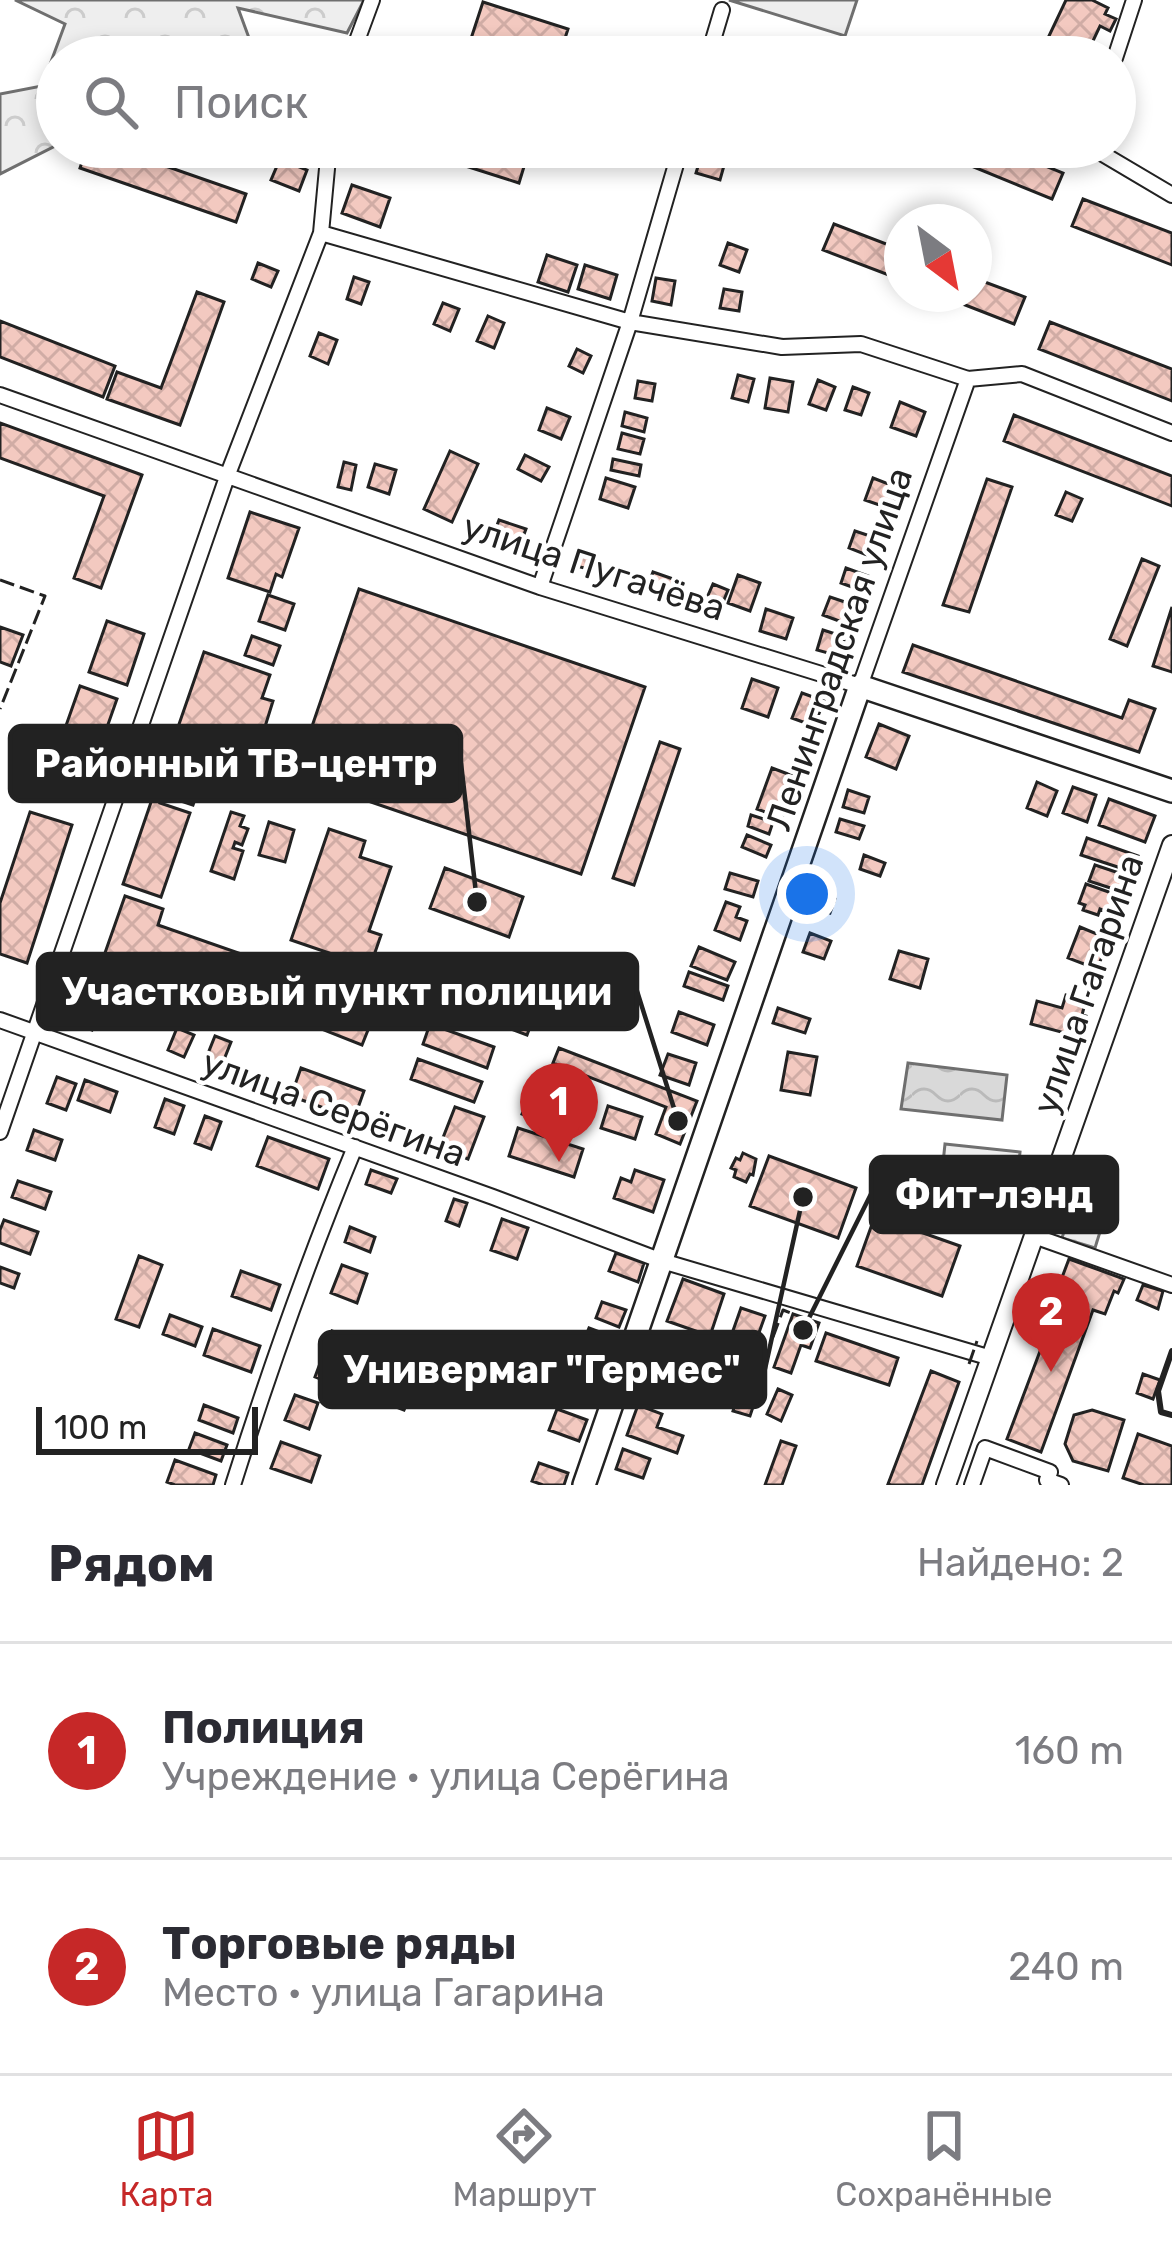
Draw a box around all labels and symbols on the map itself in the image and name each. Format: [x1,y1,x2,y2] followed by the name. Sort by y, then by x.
[884,204,992,312] north arrow
[757,462,921,836] street label: Ленинградская улица
[457,504,731,630] street label: улица Пугачёва
[10,726,461,801] callout: Районный ТВ-центр
[34,741,438,787] text: Районный ТВ-центр
[1023,849,1153,1119] street label: улица Гагарина
[777,864,837,924] your location
[38,954,637,1029] callout: Участковый пункт полиции
[62,969,612,1015] text: Участковый пункт полиции
[196,1040,472,1176] street label: улица Серёгина
[520,1063,598,1162] pin: 1
[871,1157,1117,1232] callout: Фит-лэнд
[895,1172,1093,1218] text: Фит-лэнд
[1012,1273,1090,1372] pin: 2
[320,1332,765,1407] callout: Универмаг "Гермес"
[343,1347,741,1393] text: Универмаг "Гермес"
[36,1401,258,1454] scale bar

